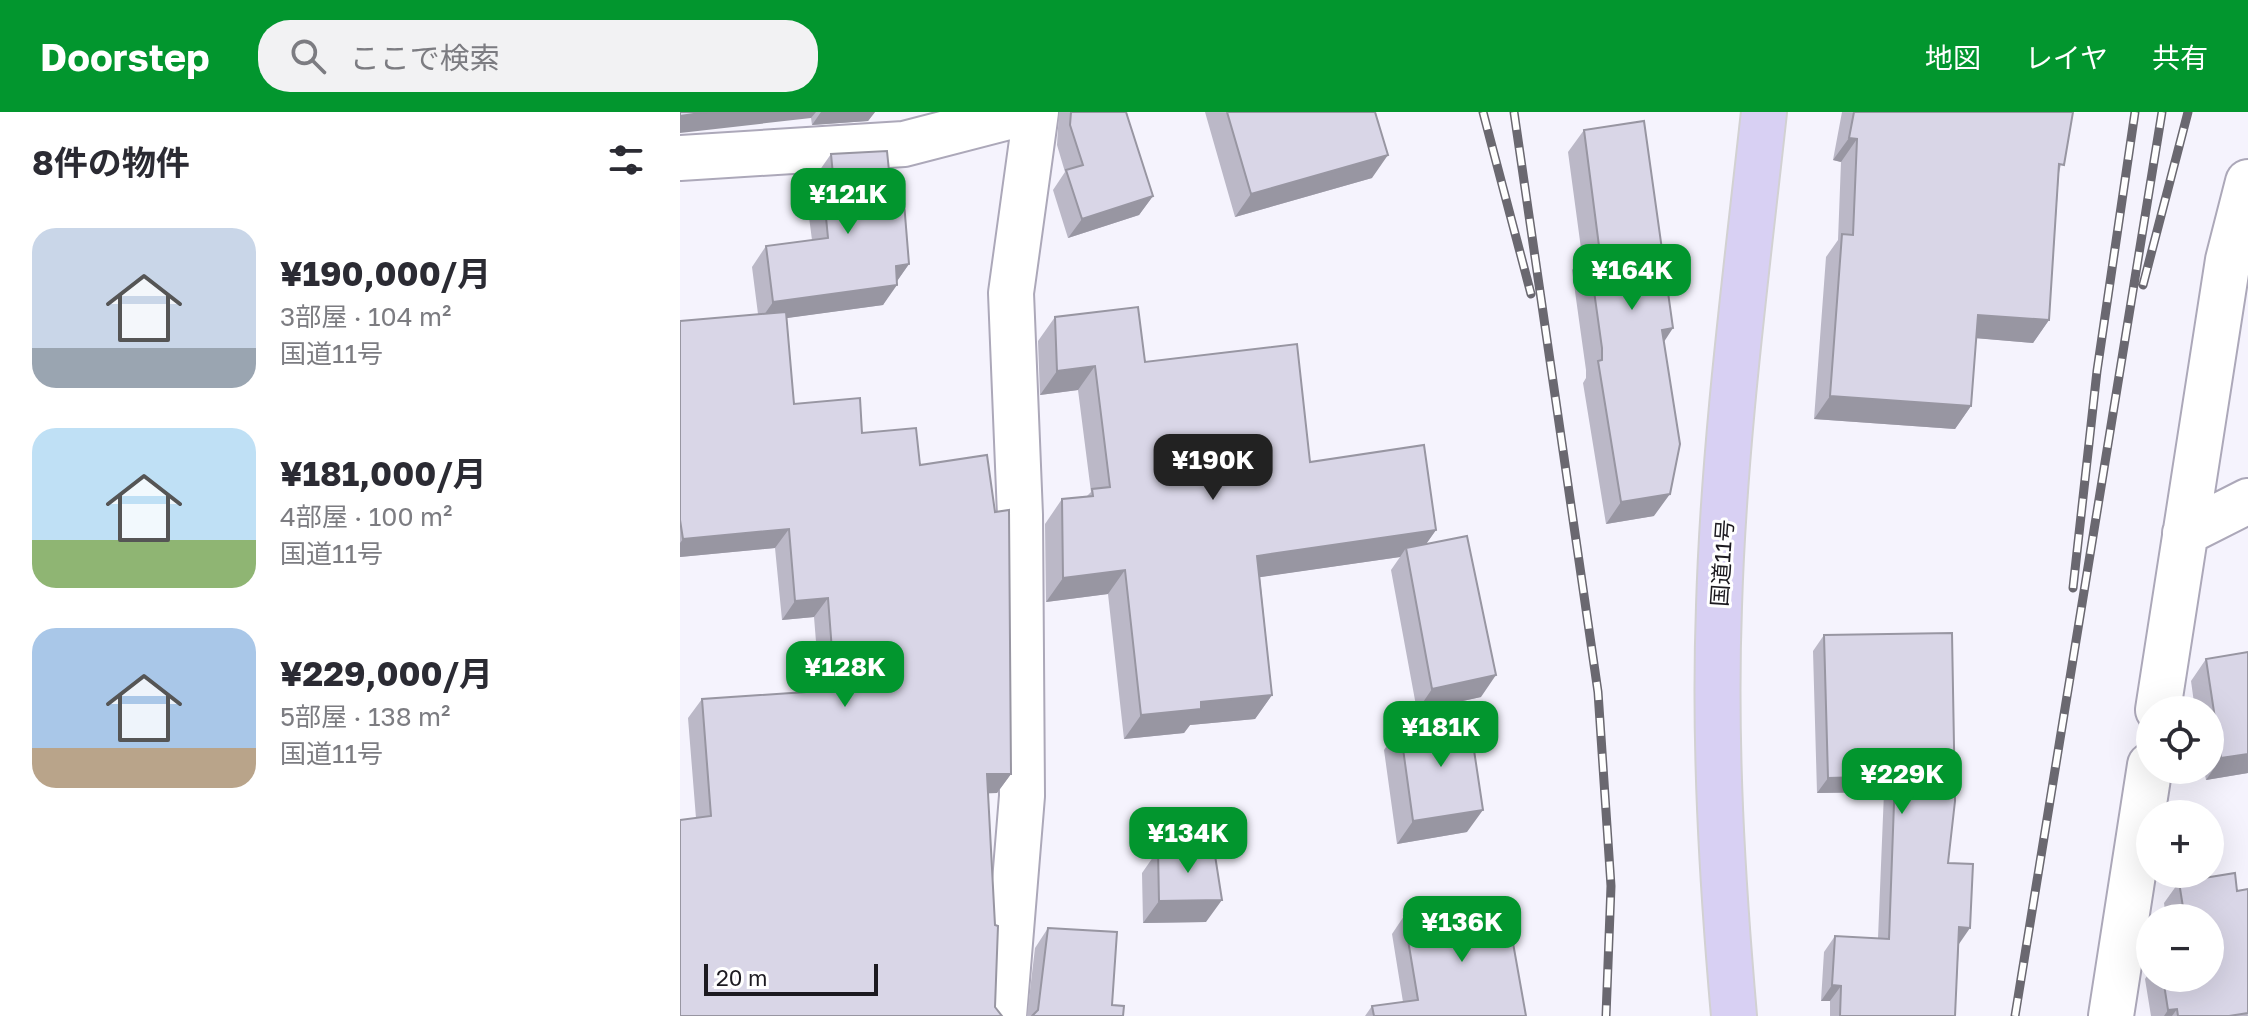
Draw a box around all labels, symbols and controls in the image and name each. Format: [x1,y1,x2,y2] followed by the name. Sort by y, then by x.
[258,20,818,92] search box
[40,34,210,79] text: Doorstep
[286,34,330,78] icon: search
[350,40,500,76] text: ここで検索
[1925,41,1981,74] text: 地図
[2025,41,2108,74] text: レイヤ
[2152,41,2208,74] text: 共有
[604,138,648,182] icon: filters
[32,142,190,182] text: 8件の物件
[792,168,904,236] pin: ¥121K
[809,178,887,209] text: ¥121K
[1576,244,1688,312] pin: ¥164K
[280,253,491,293] text: ¥190,000/月
[1591,254,1673,285] text: ¥164K
[96,260,192,356] icon: home
[280,301,451,332] text: 3部屋 · 104 m²
[280,338,383,369] text: 国道11号
[1157,434,1269,502] pin: ¥190K
[1172,444,1254,475] text: ¥190K
[280,453,487,493] text: ¥181,000/月
[96,460,192,556] icon: home
[280,501,452,532] text: 4部屋 · 100 m²
[1705,518,1738,607] street label: 国道11号
[280,538,383,569] text: 国道11号
[789,641,901,709] pin: ¥128K
[804,651,886,682] text: ¥128K
[280,653,493,693] text: ¥229,000/月
[96,660,192,756] icon: home
[2136,696,2224,992] map controls
[2136,696,2224,784] button: locate
[280,701,450,732] text: 5部屋 · 138 m²
[1385,701,1497,769] pin: ¥181K
[1401,711,1481,742] text: ¥181K
[280,738,383,769] text: 国道11号
[1846,748,1958,816] pin: ¥229K
[1860,758,1944,789] text: ¥229K
[2136,800,2224,888] button: +
[1132,807,1244,875] pin: ¥134K
[1147,817,1229,848] text: ¥134K
[1406,896,1518,964] pin: ¥136K
[2136,904,2224,992] button: −
[1421,906,1503,937] text: ¥136K
[704,960,878,996] scale bar
[716,964,767,991] text: 20 m

